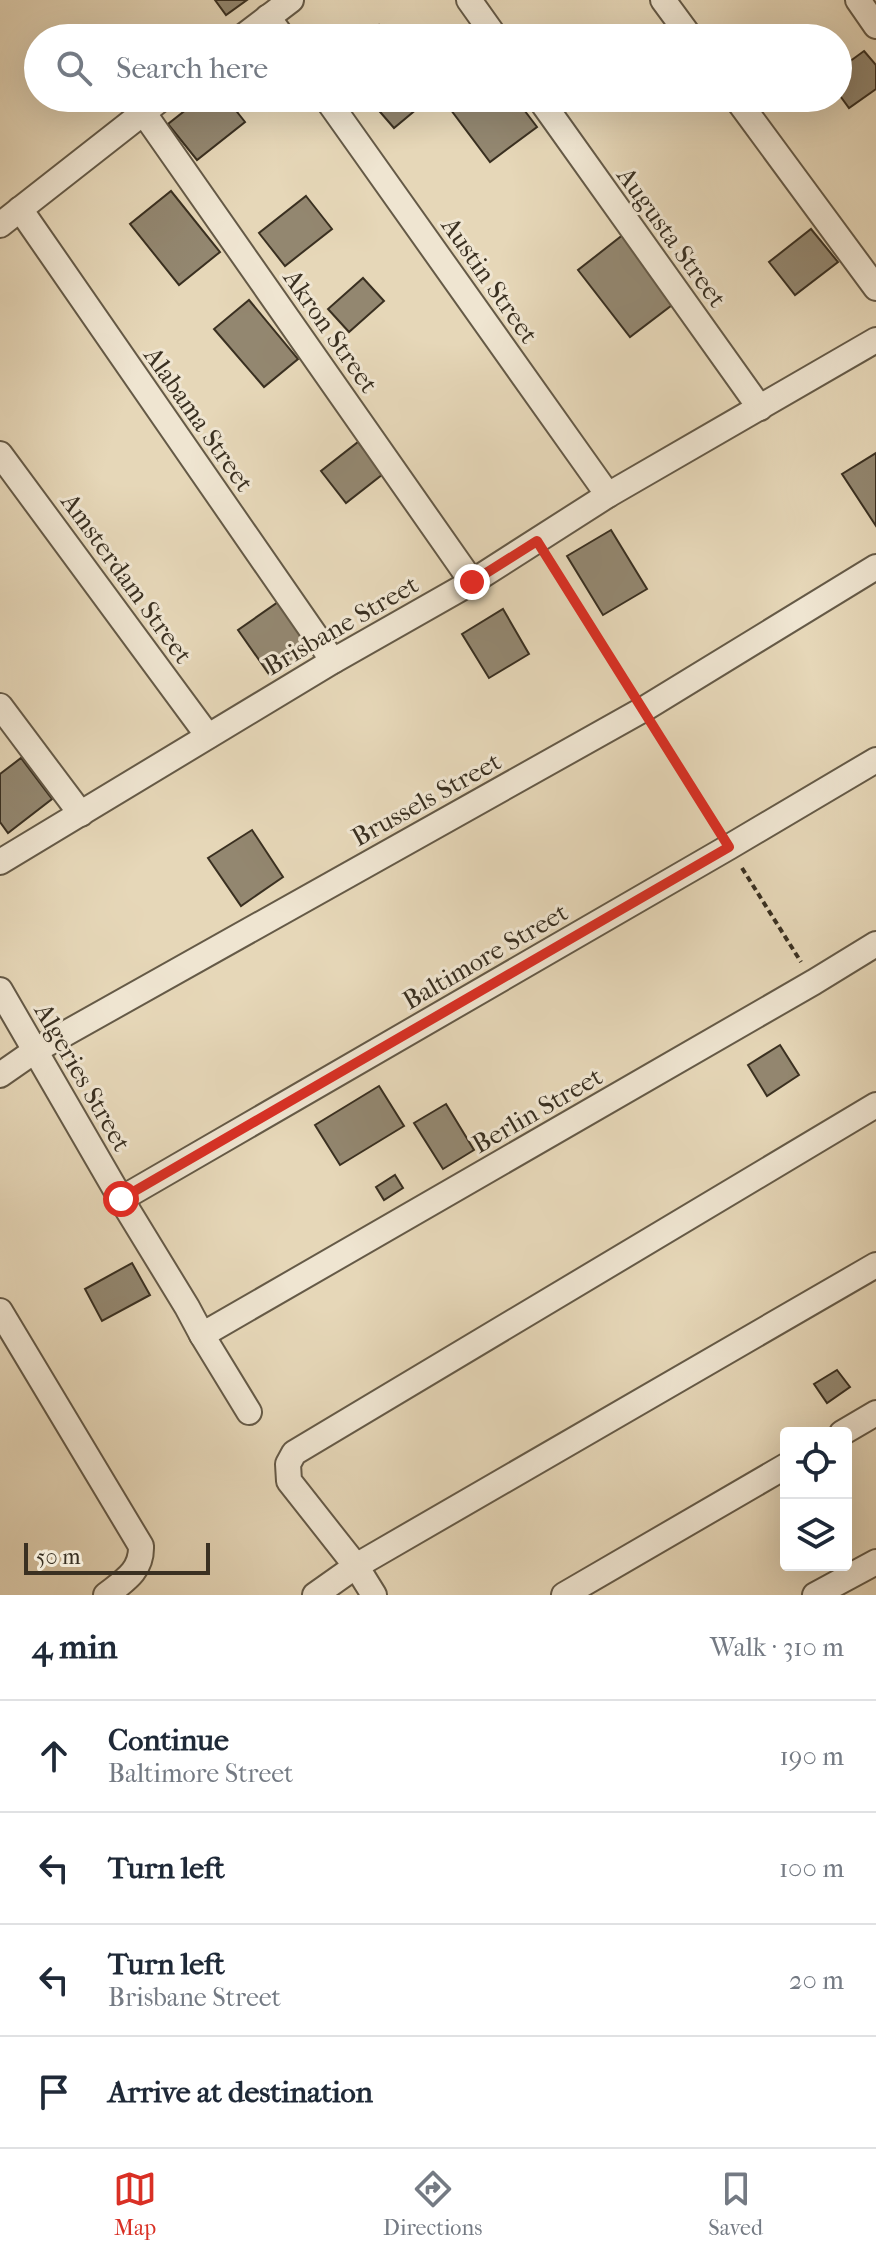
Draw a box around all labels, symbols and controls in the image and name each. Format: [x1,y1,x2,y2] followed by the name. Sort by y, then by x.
[24,24,852,112] search box
[52,46,96,90] icon: search
[116,51,268,86] text: Search here
[610,160,733,314] street label: Augusta Street
[434,210,545,350] street label: Austin Street
[276,263,385,400] street label: Akron Street
[137,340,260,498] street label: Alabama Street
[54,486,199,670] street label: Amsterdam Street
[454,564,490,600] route end
[259,568,424,682] street label: Brisbane Street
[346,745,507,853] street label: Brussels Street
[397,896,574,1016] street label: Baltimore Street
[27,997,138,1157] street label: Algeries Street
[467,1060,608,1160] street label: Berlin Street
[103,1181,139,1217] route start
[780,1427,852,1571] map controls
[780,1427,852,1499] button: locate
[780,1499,852,1571] button: layers
[24,1539,210,1575] scale bar
[36,1544,81,1570] text: 50 m
[32,1627,117,1667] text: 4 min
[710,1632,844,1663] text: Walk · 310 m
[108,1723,229,1758] text: Continue
[32,1734,76,1778] icon: ahead
[780,1741,844,1772] text: 190 m
[108,1758,293,1789] text: Baltimore Street
[32,1846,76,1890] icon: left
[108,1851,225,1886] text: Turn left
[779,1853,844,1884] text: 100 m
[108,1947,225,1982] text: Turn left
[32,1958,76,2002] icon: left
[789,1965,844,1996] text: 20 m
[108,1982,281,2013] text: Brisbane Street
[32,2070,76,2114] icon: arrive
[108,2075,373,2110] text: Arrive at destination
[113,2167,157,2241] tab: Map
[383,2167,482,2241] tab: Directions
[708,2167,763,2241] tab: Saved

